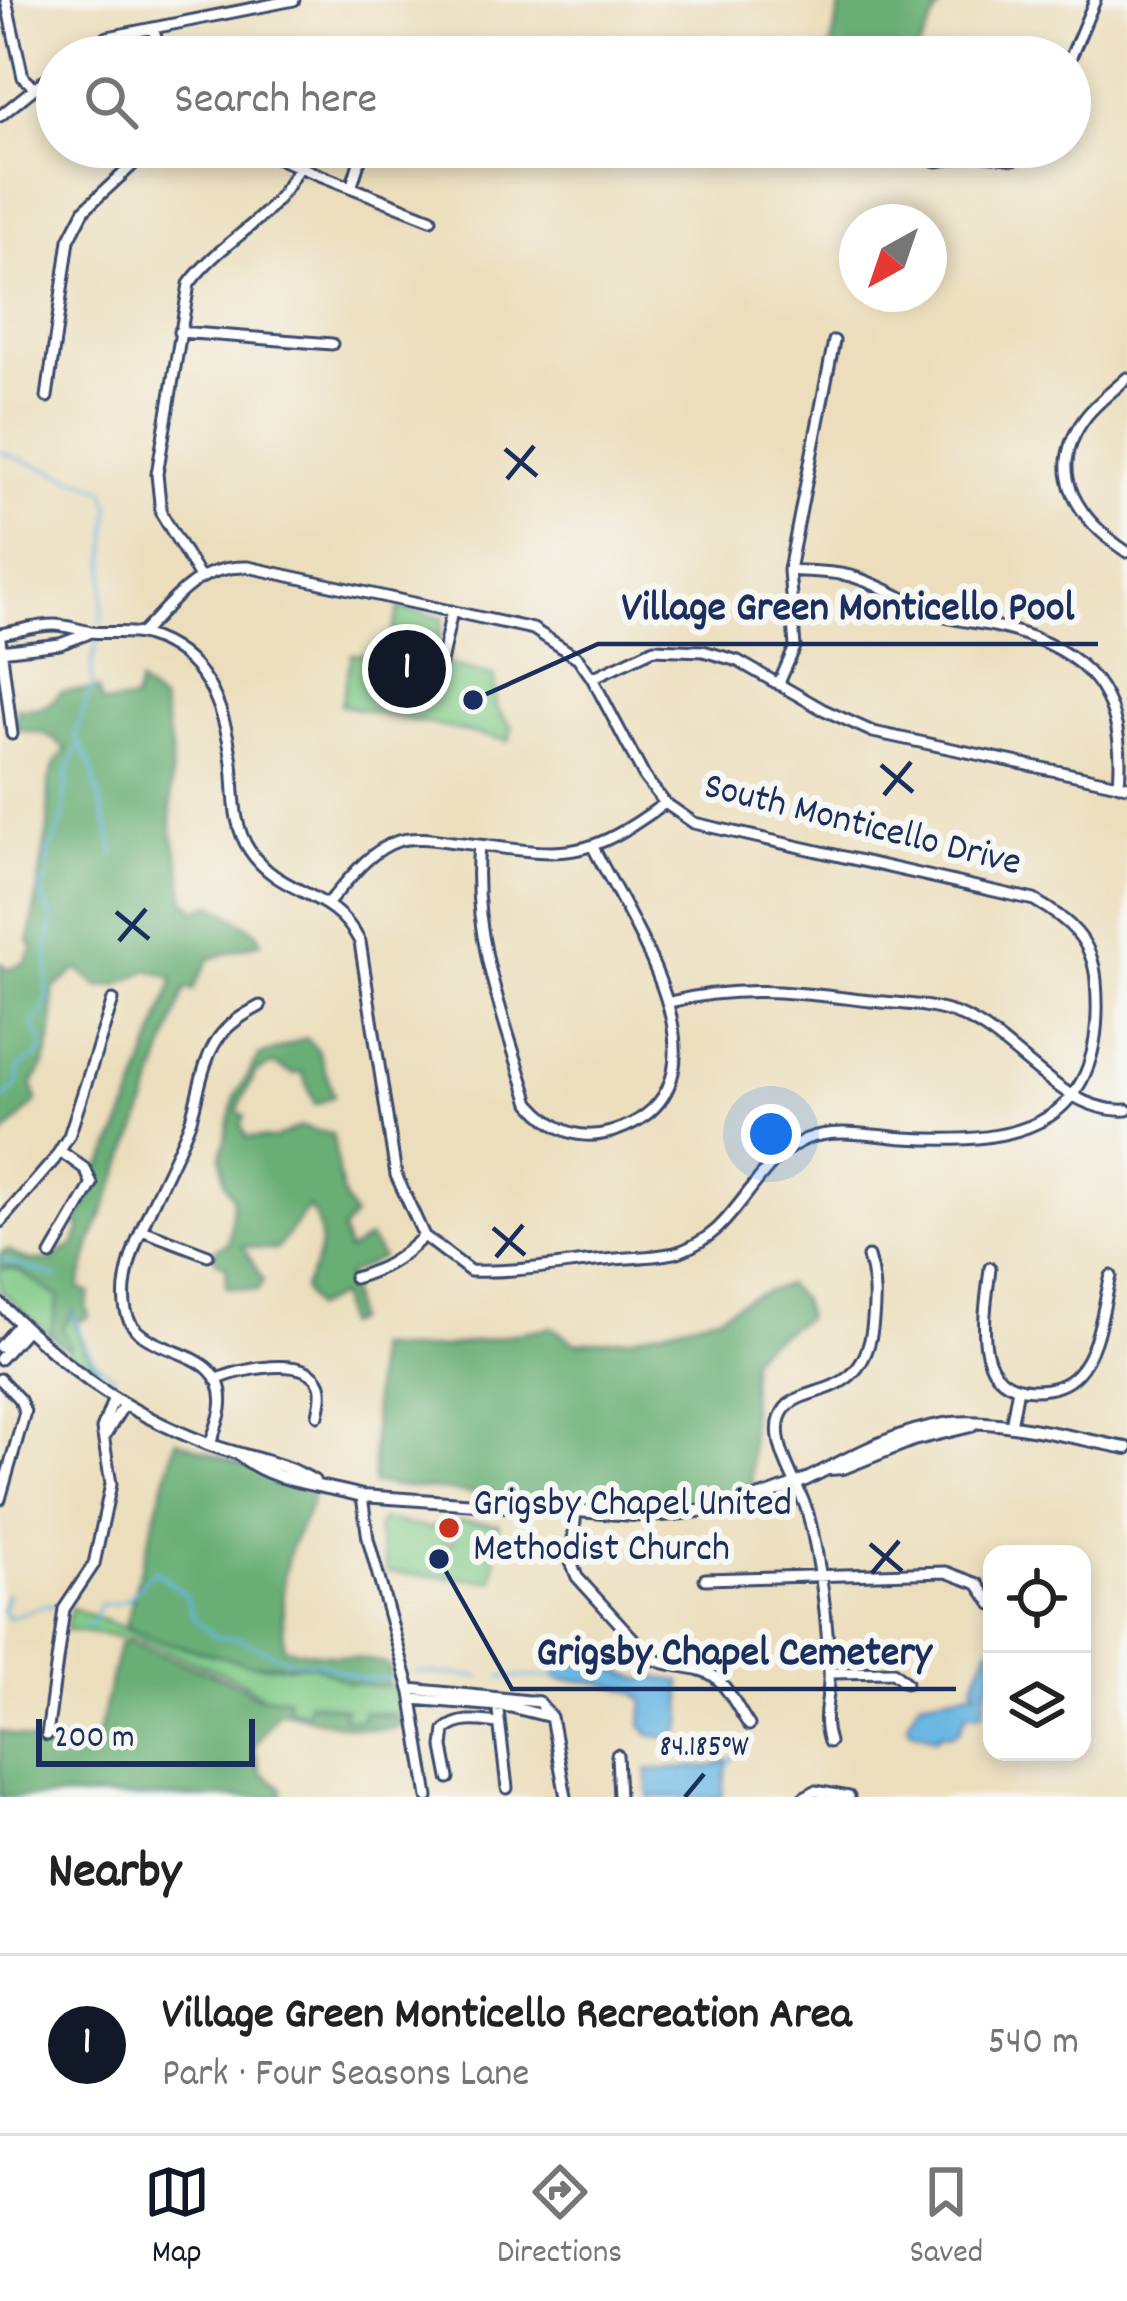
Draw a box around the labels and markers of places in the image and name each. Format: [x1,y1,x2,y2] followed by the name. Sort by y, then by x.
[598,566,1098,644] callout: Village Green Monticello Pool
[368,624,446,714] pin: 1
[473,1479,792,1579] place label: Grigsby Chapel United Methodist Church
[436,1515,462,1541] marker: Grigsby Chapel United Methodist Church
[512,1611,956,1689] callout: Grigsby Chapel Cemetery

